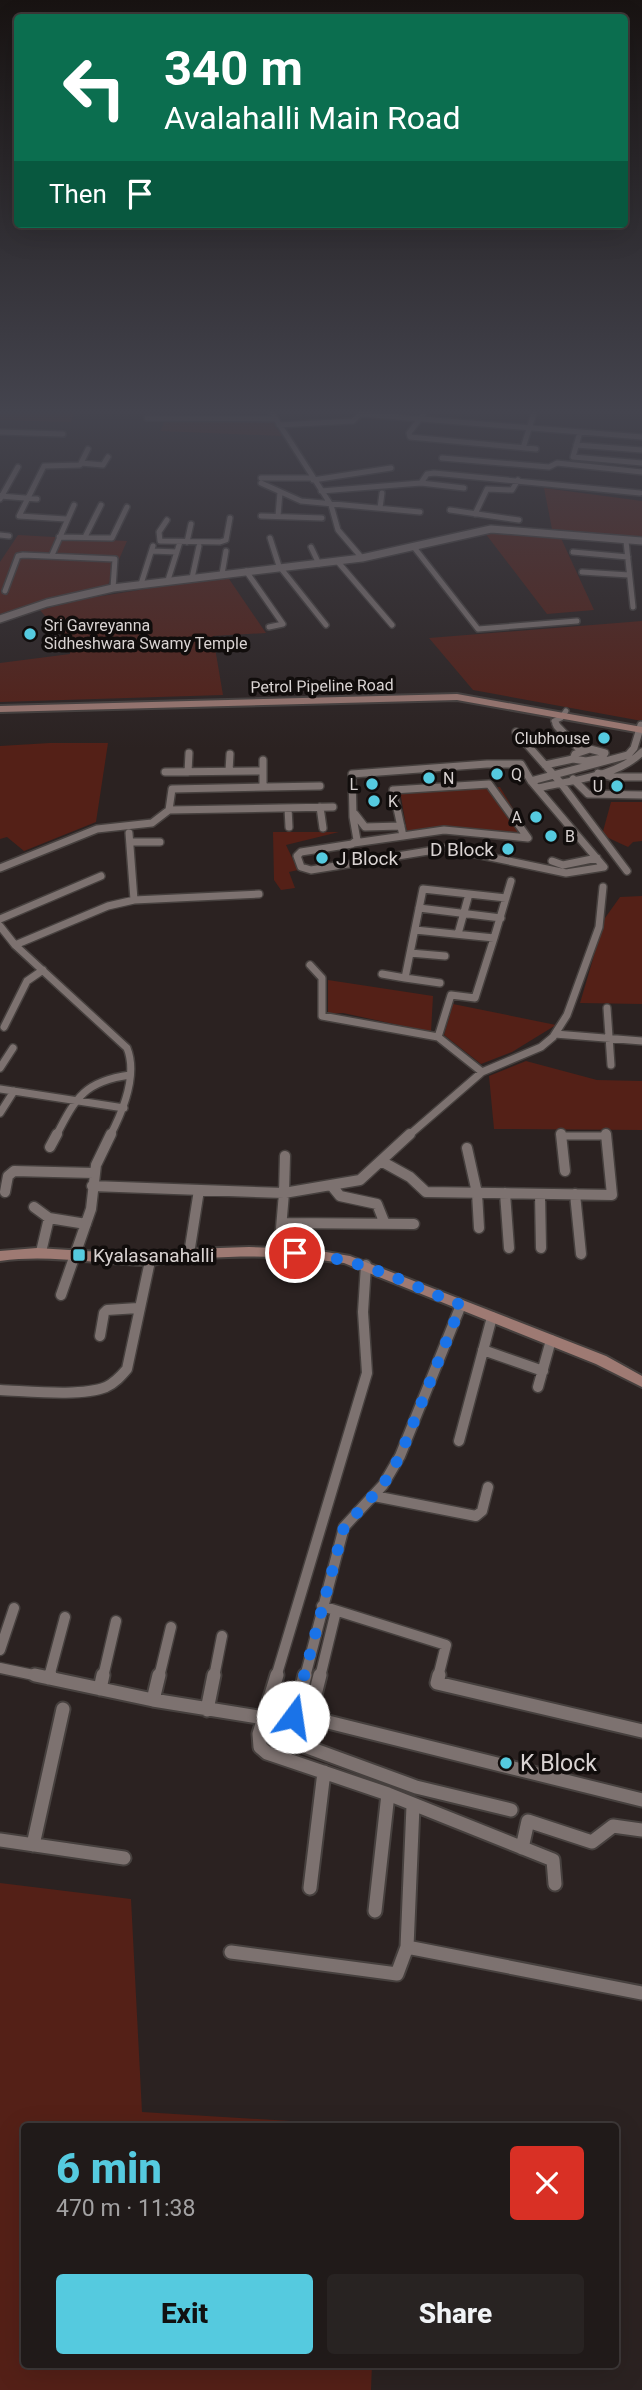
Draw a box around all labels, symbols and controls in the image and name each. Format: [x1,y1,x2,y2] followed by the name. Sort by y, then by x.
[164,40,303,97] text: 340 m
[49,42,140,133] icon: left
[164,99,460,137] text: Avalahalli Main Road
[121,175,159,213] icon: arrive
[49,179,107,209] text: Then
[44,616,247,653] place label: Sri Gavreyanna Sidheshwara Swamy Temple
[22,626,38,642] marker: Sri Gavreyanna Sidheshwara Swamy Temple
[250,675,394,697] street label: Petrol Pipeline Road
[514,729,590,748] place label: Clubhouse
[596,730,612,746] marker: Clubhouse
[511,765,522,784] place label: Q
[489,766,505,782] marker: Q
[443,769,454,788] place label: N
[421,770,437,786] marker: N
[349,775,358,794] place label: L
[364,776,380,792] marker: L
[593,777,603,796] place label: U
[609,778,625,794] marker: U
[388,792,399,811] place label: K
[366,793,382,809] marker: K
[512,808,523,827] place label: A
[528,809,544,825] marker: A
[565,827,575,846] place label: B
[543,828,559,844] marker: B
[430,838,494,861] place label: D Block
[500,841,516,857] marker: D Block
[336,847,398,870] place label: J Block
[314,850,330,866] marker: J Block
[265,1223,325,1283] pin
[276,1234,314,1272] icon: arrive
[93,1244,214,1267] place label: Kyalasanahalli
[71,1247,87,1263] marker: Kyalasanahalli
[256,1680,330,1754] position arrow
[520,1750,597,1777] place label: K Block
[498,1755,514,1771] marker: K Block
[56,2144,162,2193] text: 6 min
[510,2146,584,2220] button: close
[56,2195,195,2222] text: 470 m · 11:38
[56,2274,313,2354] button: Exit
[327,2274,584,2354] button: Share

